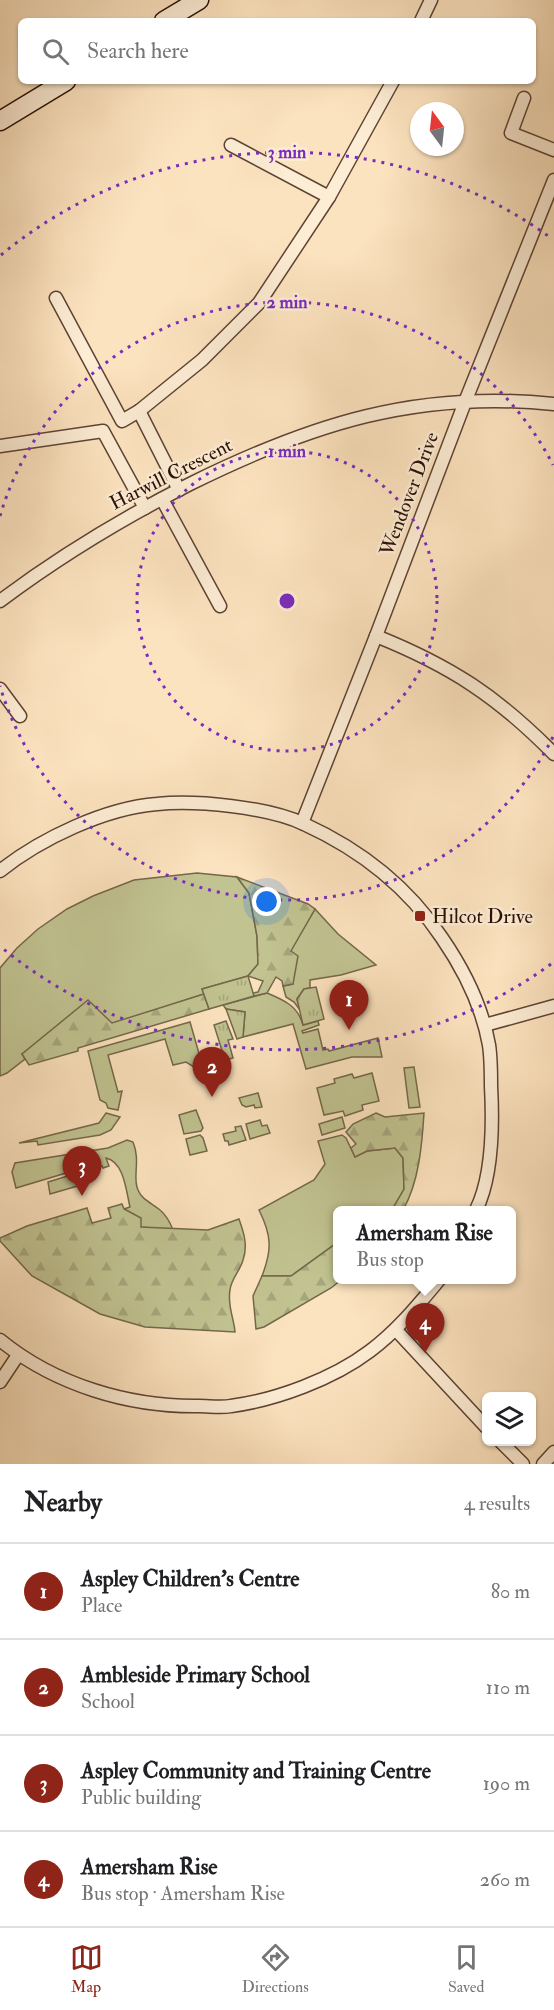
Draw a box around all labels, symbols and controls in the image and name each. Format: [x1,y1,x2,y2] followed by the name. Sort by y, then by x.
[18,18,536,84] search box
[39,35,72,68] icon: search
[87,37,189,65] text: Search here
[410,102,464,156] north arrow
[268,141,307,164] text: 3 min
[267,291,308,314] text: 2 min
[374,428,444,560] street label: Wendover Drive
[105,432,237,516] street label: Harwill Crescent
[268,440,307,463] text: 1 min
[277,591,297,611] centre of rings
[252,887,281,916] your location
[432,904,533,929] place label: Hilcot Drive
[413,909,427,923] marker: Hilcot Drive
[330,980,368,1030] pin: 1
[192,1048,232,1097] pin: 2
[62,1146,101,1196] pin: 3
[333,1206,516,1284] popup
[356,1219,493,1247] text: Amersham Rise
[356,1247,424,1272] text: Bus stop
[406,1304,444,1353] pin: 4
[482,1392,536,1446] map controls
[482,1392,536,1446] button: layers
[24,1487,102,1519] text: Nearby
[464,1491,530,1516] text: 4 results
[81,1565,300,1593] text: Aspley Children's Centre
[40,1579,47,1604] text: 1
[491,1579,530,1604] text: 80 m
[81,1593,122,1618] text: Place
[81,1661,310,1689] text: Ambleside Primary School
[38,1675,49,1700] text: 2
[486,1675,530,1700] text: 110 m
[81,1689,135,1714] text: School
[81,1757,431,1785] text: Aspley Community and Training Centre
[40,1771,47,1796] text: 3
[483,1771,530,1796] text: 190 m
[81,1785,201,1810] text: Public building
[81,1853,217,1881] text: Amersham Rise
[38,1867,49,1892] text: 4
[480,1867,530,1892] text: 260 m
[81,1881,285,1906] text: Bus stop · Amersham Rise
[70,1941,103,1997] tab: Map
[242,1941,309,1997] tab: Directions
[448,1941,484,1997] tab: Saved

